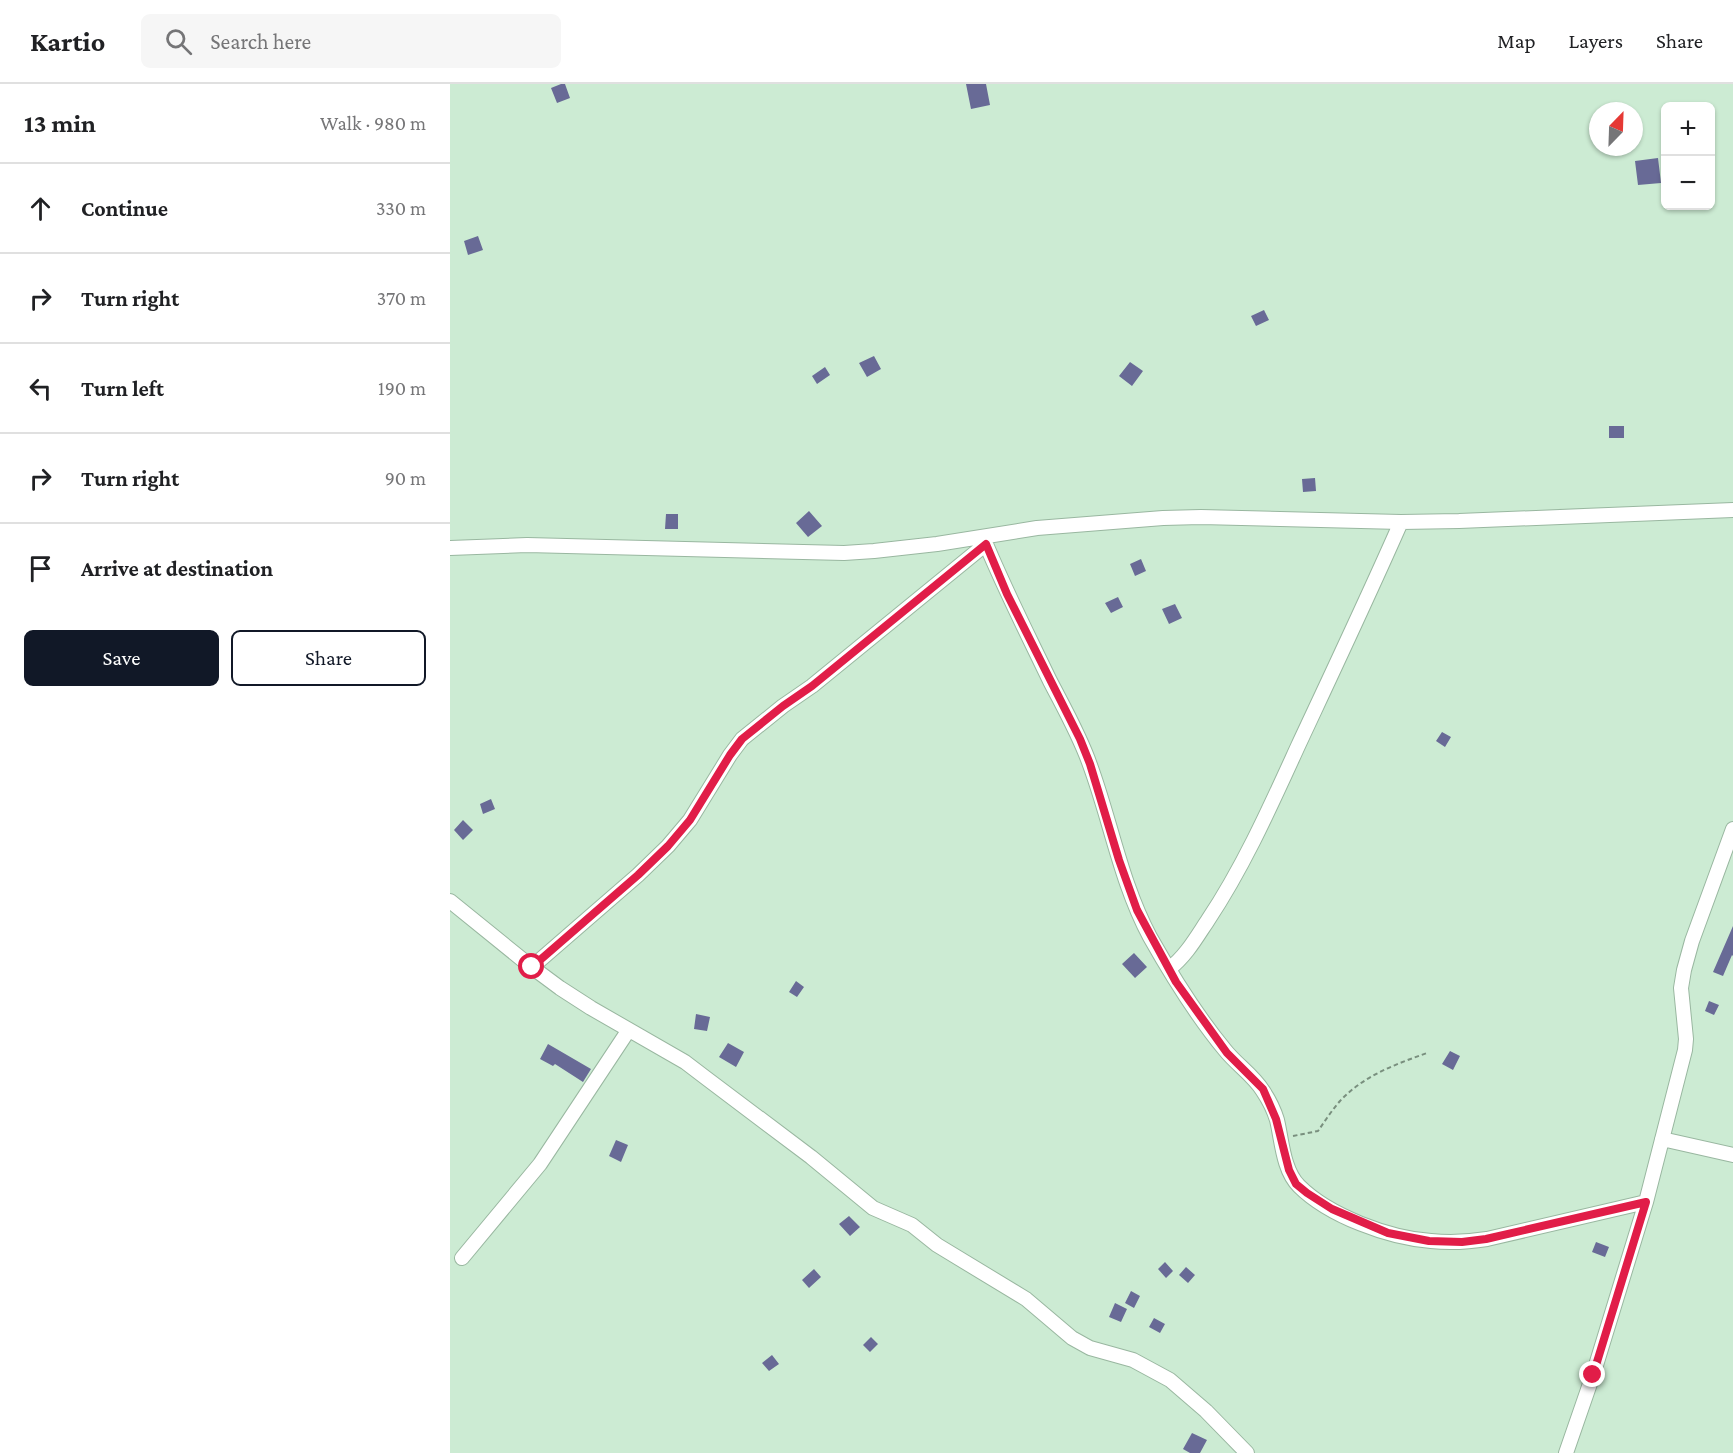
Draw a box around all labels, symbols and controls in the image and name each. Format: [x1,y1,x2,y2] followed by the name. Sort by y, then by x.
[141,14,561,68] search box
[162,25,195,58] icon: search
[30,26,105,57] text: Kartio
[210,29,311,54] text: Search here
[1497,29,1536,53] text: Map
[1569,29,1623,53] text: Layers
[1656,29,1703,53] text: Share
[1589,102,1643,156] north arrow
[1661,102,1715,210] map controls
[1661,102,1715,156] button: +
[24,109,96,138] text: 13 min
[320,112,426,134] text: Walk · 980 m
[1661,156,1715,210] button: −
[24,192,57,225] icon: ahead
[81,196,168,221] text: Continue
[376,197,426,219] text: 330 m
[24,282,57,315] icon: right
[81,286,179,311] text: Turn right
[377,287,426,309] text: 370 m
[24,372,57,405] icon: left
[81,376,164,401] text: Turn left
[378,377,426,399] text: 190 m
[24,462,57,495] icon: right
[81,466,179,491] text: Turn right
[385,467,426,489] text: 90 m
[24,552,57,585] icon: arrive
[81,556,273,581] text: Arrive at destination
[24,630,219,686] button: Save
[231,630,426,686] button: Share
[518,953,544,979] route start
[1579,1361,1605,1387] route end

